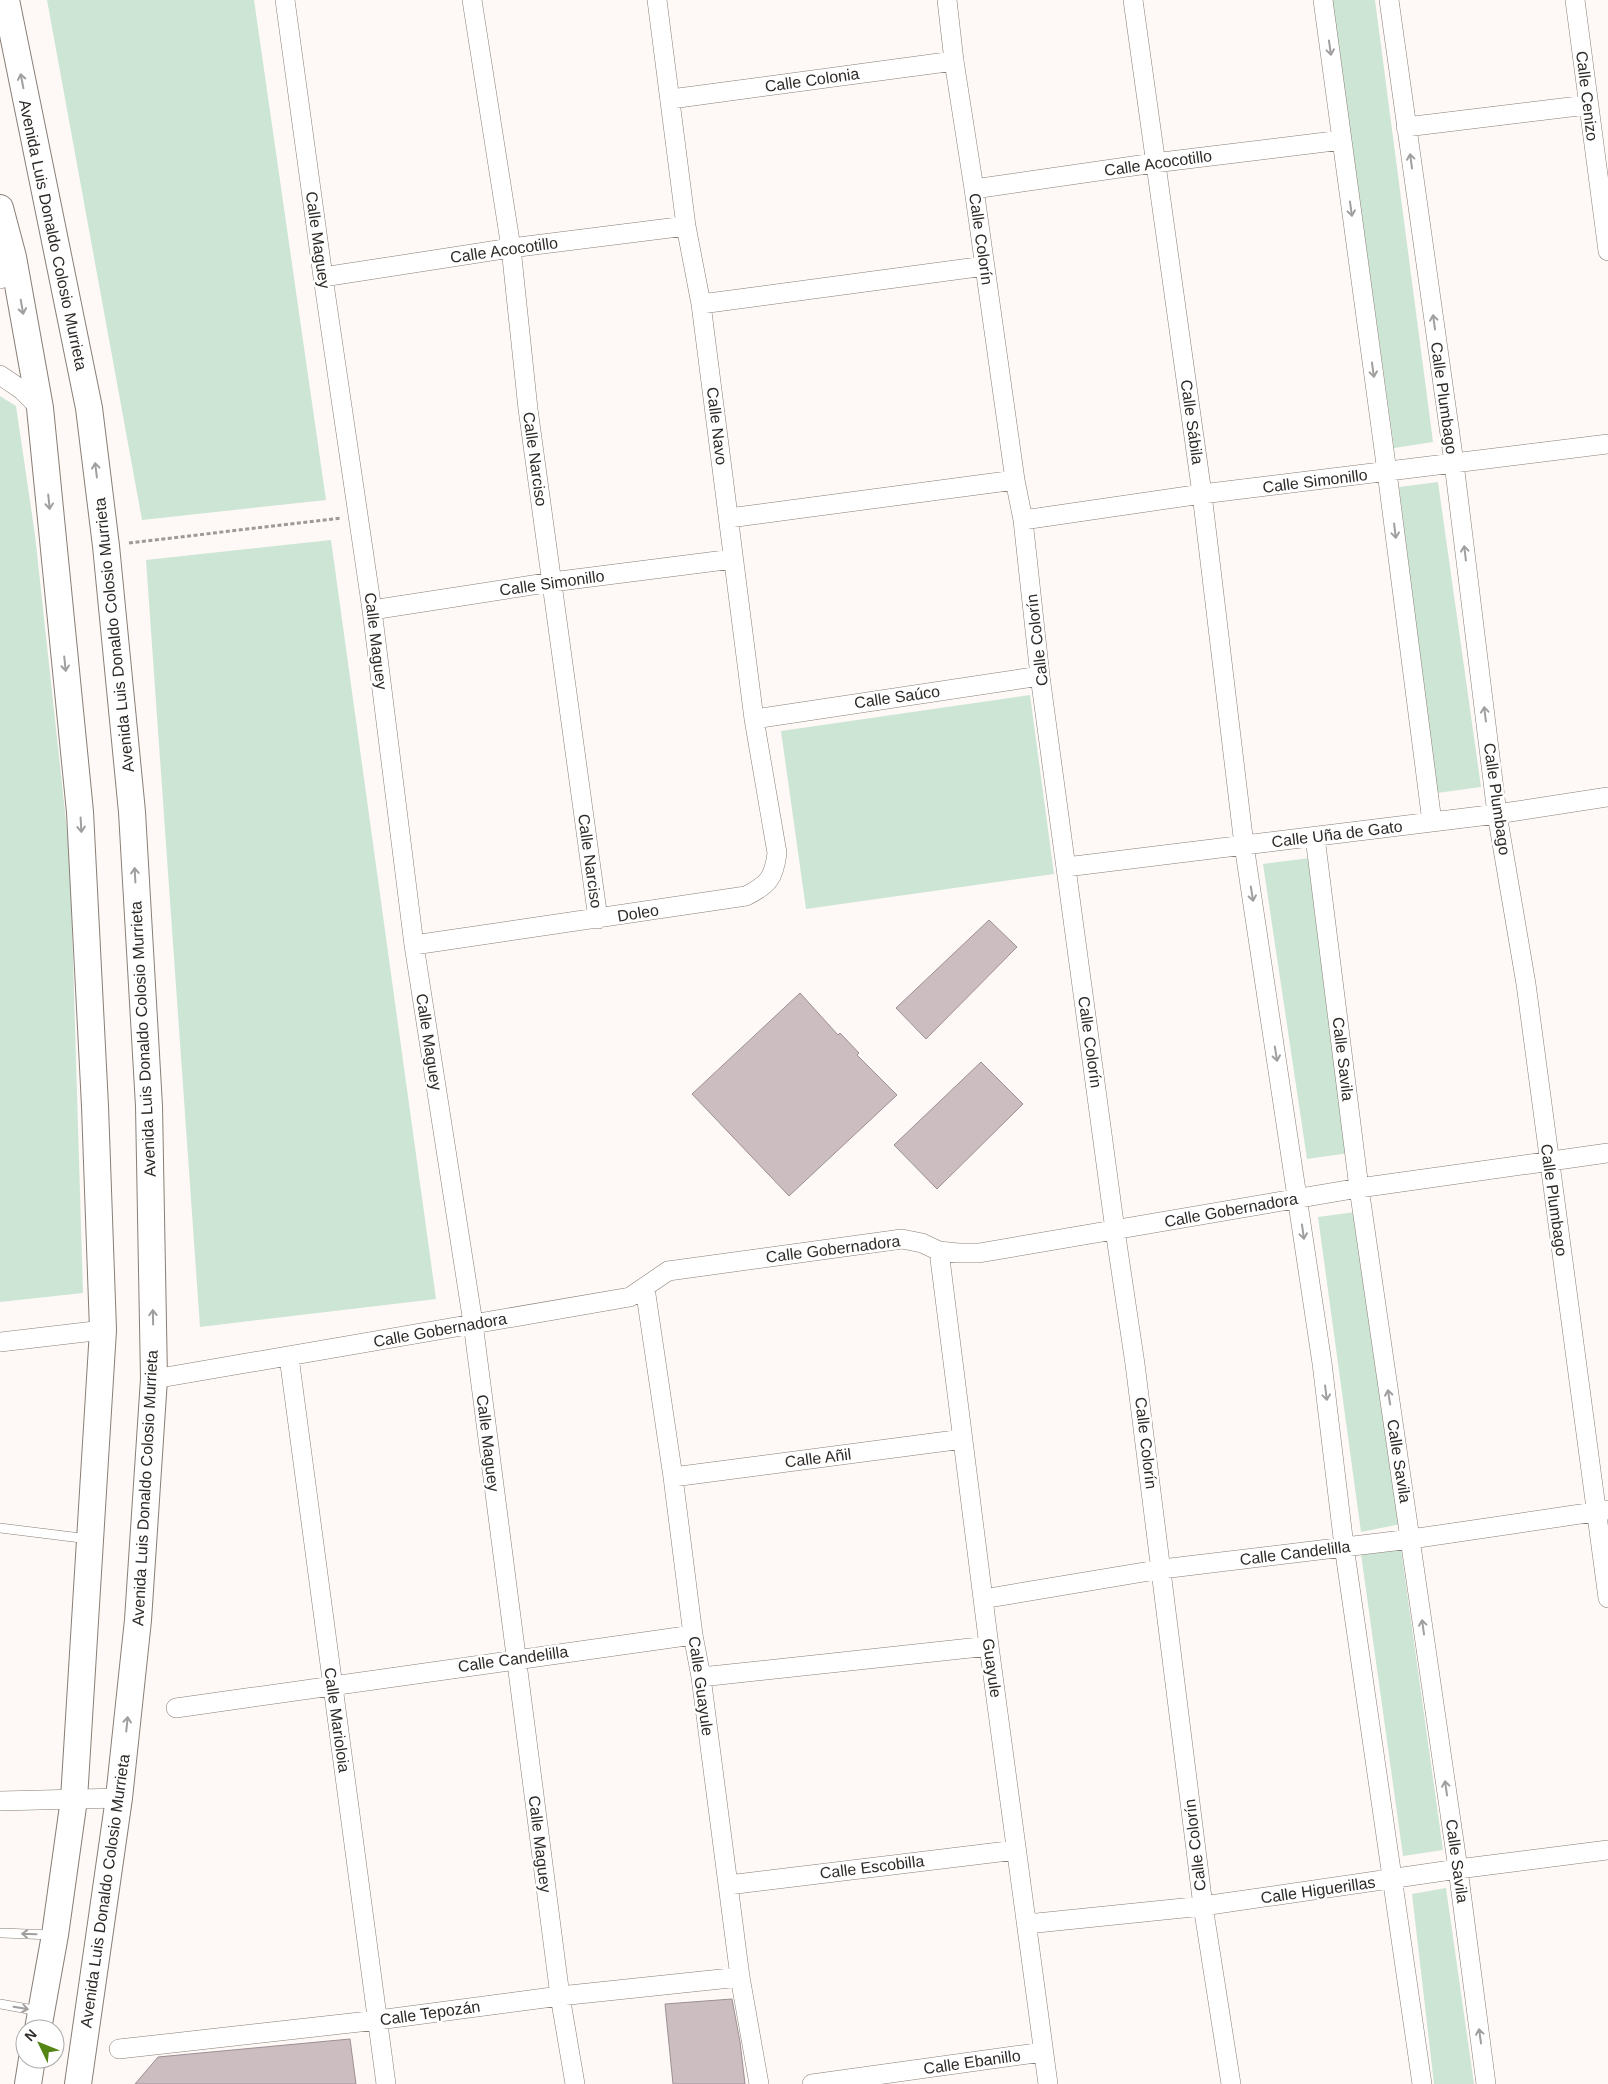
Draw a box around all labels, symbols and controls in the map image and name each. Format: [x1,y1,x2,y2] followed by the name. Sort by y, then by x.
[1325,40,1335,56] one-way arrow
[1573,50,1601,142] street label: Calle Cenizo
[764,65,860,95] street label: Calle Colonia
[16,74,26,90] one-way arrow
[16,98,90,372] street label: Avenida Luis Donaldo Colosio Murrieta
[1103,147,1213,179] street label: Calle Acocotillo
[1405,154,1415,170] one-way arrow
[303,190,333,290] street label: Calle Maguey
[966,192,996,286] street label: Calle Colorín
[1346,201,1356,217] one-way arrow
[449,234,559,266] street label: Calle Acocotillo
[17,298,27,314] one-way arrow
[1428,315,1438,331] one-way arrow
[1428,341,1460,455] street label: Calle Plumbago
[1368,362,1378,378] one-way arrow
[1178,379,1206,466] street label: Calle Sábila
[704,386,730,466] street label: Calle Navo
[520,411,550,507] street label: Calle Narciso
[91,462,101,478] one-way arrow
[1261,466,1369,496] street label: Calle Simonillo
[44,494,54,510] one-way arrow
[91,497,137,773] street label: Avenida Luis Donaldo Colosio Murrieta
[1390,523,1400,539] one-way arrow
[1460,545,1470,561] one-way arrow
[498,567,606,599] street label: Calle Simonillo
[362,591,390,691] street label: Calle Maguey
[1023,593,1051,687] street label: Calle Colorín
[60,655,70,671] one-way arrow
[853,683,941,711] street label: Calle Saúco
[1480,706,1490,722] one-way arrow
[1481,742,1513,856] street label: Calle Plumbago
[575,813,605,909] street label: Calle Narciso
[76,817,85,833] one-way arrow
[1271,818,1403,850] street label: Calle Uña de Gato
[131,867,140,883] one-way arrow
[1247,885,1257,901] one-way arrow
[127,900,159,1177] street label: Avenida Luis Donaldo Colosio Murrieta
[616,901,660,925] street label: Doleo
[413,992,445,1092] street label: Calle Maguey
[1075,995,1105,1089] street label: Calle Colorín
[1329,1016,1357,1102] street label: Calle Savila
[1272,1046,1282,1062] one-way arrow
[1538,1143,1570,1257] street label: Calle Plumbago
[1163,1190,1299,1230] street label: Calle Gobernadora
[1298,1224,1308,1240] one-way arrow
[765,1232,901,1266] street label: Calle Gobernadora
[148,1309,157,1325] one-way arrow
[372,1310,508,1350] street label: Calle Gobernadora
[129,1349,161,1626] street label: Avenida Luis Donaldo Colosio Murrieta
[1321,1385,1331,1401] one-way arrow
[1384,1389,1394,1405] one-way arrow
[474,1393,502,1493] street label: Calle Maguey
[1132,1396,1160,1490] street label: Calle Colorín
[1384,1418,1414,1504] street label: Calle Savila
[784,1445,852,1471] street label: Calle Añil
[1239,1538,1351,1568] street label: Calle Candelilla
[1418,1619,1428,1635] one-way arrow
[686,1635,716,1737] street label: Calle Guayule
[979,1637,1005,1699] street label: Guayule
[457,1643,569,1675] street label: Calle Candelilla
[321,1666,353,1774] street label: Calle Marioloia
[122,1716,132,1732] one-way arrow
[77,1753,133,2029] street label: Avenida Luis Donaldo Colosio Murrieta
[1441,1780,1451,1796] one-way arrow
[526,1794,554,1894] street label: Calle Maguey
[1181,1798,1209,1892] street label: Calle Colorín
[1443,1818,1471,1904] street label: Calle Savila
[819,1852,925,1882] street label: Calle Escobilla
[1260,1874,1376,1906] street label: Calle Higuerillas
[21,1929,37,1939] one-way arrow
[379,1998,481,2028] street label: Calle Tepozán
[12,2003,28,2013] one-way arrow
[15,2019,65,2069] north arrow
[21,2026,40,2044] text: N
[1475,2028,1485,2044] one-way arrow
[922,2047,1022,2077] street label: Calle Ebanillo

